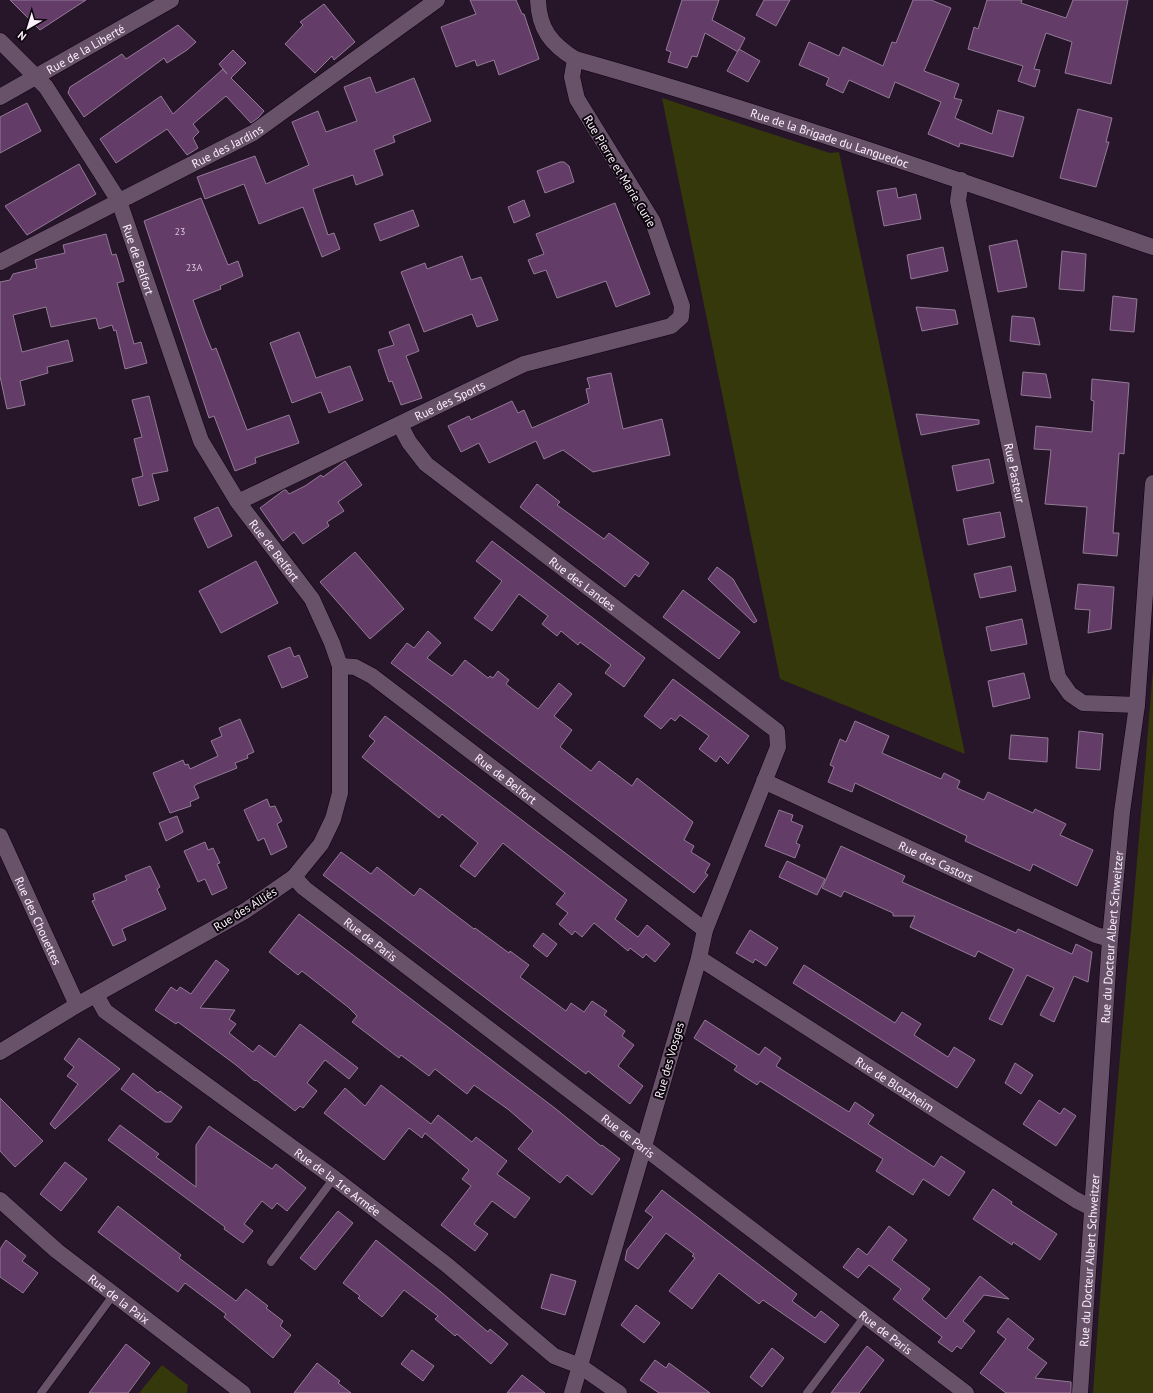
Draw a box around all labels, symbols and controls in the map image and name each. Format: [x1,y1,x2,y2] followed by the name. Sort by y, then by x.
[8,8,48,48] north arrow
[43,20,127,77] street label: Rue de la Liberté
[15,28,29,44] text: N
[749,105,912,171] street label: Rue de la Brigade du Languedoc
[581,112,659,230] street label: Rue Pierre et Marie Curie
[189,121,266,171] street label: Rue des Jardins
[120,222,158,297] street label: Rue de Belfort
[175,225,185,238] house number: 23
[186,261,203,274] house number: 23A
[412,376,487,423] street label: Rue des Sports
[1002,442,1029,504] street label: Rue Pasteur
[246,516,303,584] street label: Rue de Belfort
[546,553,619,613] street label: Rue des Landes
[472,750,540,807] street label: Rue de Belfort
[897,837,976,885] street label: Rue des Castors
[1097,850,1126,1024] street label: Rue du Docteur Albert Schweitzer
[12,874,65,967] street label: Rue des Chouettes
[211,884,279,934] street label: Rue des Alliés
[341,914,401,964] street label: Rue de Paris
[651,1020,687,1100] street label: Rue des Vosges
[853,1053,937,1115] street label: Rue de Blotzheim
[599,1110,658,1161] street label: Rue de Paris
[292,1144,384,1219] street label: Rue de la 1re Armée
[1076,1174,1102,1347] street label: Rue du Docteur Albert Schweitzer
[86,1271,153,1327] street label: Rue de la Paix
[856,1307,916,1357] street label: Rue de Paris

